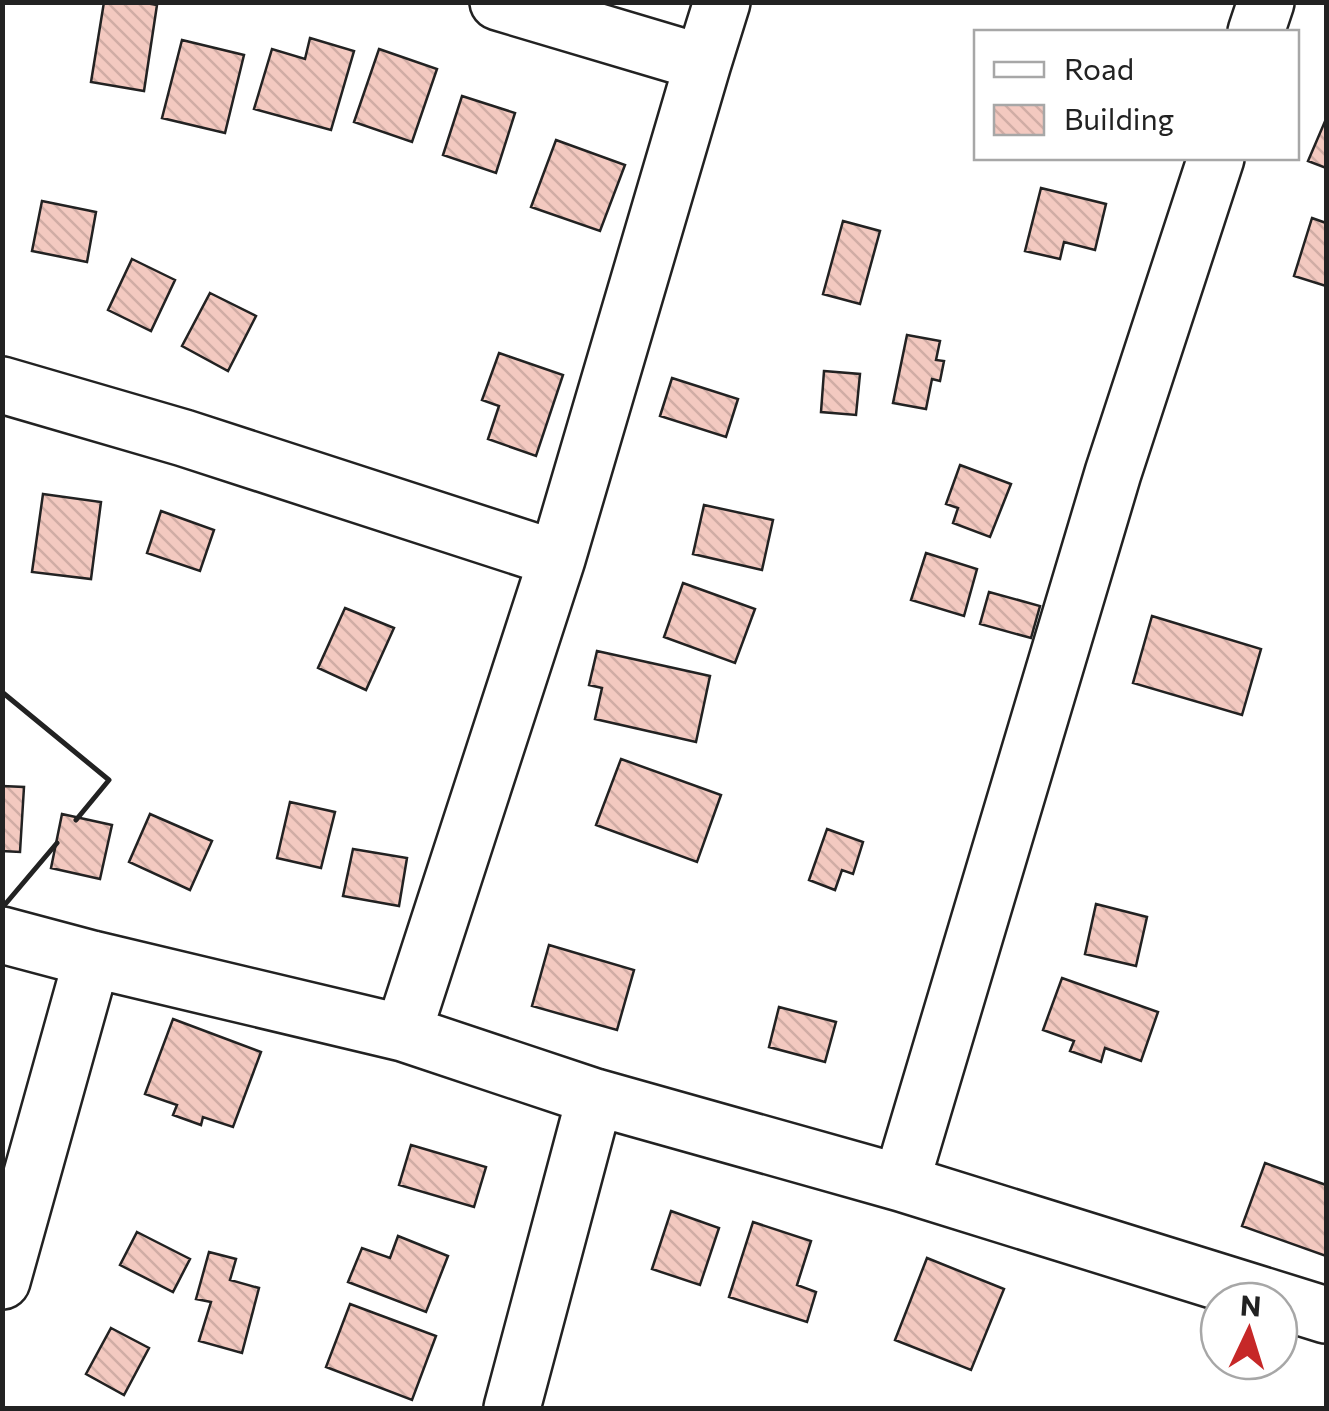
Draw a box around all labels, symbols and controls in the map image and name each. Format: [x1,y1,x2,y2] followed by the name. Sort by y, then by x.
[974,30,1299,160] legend
[1064,49,1134,86] text: Road
[1064,99,1174,136] text: Building
[1199,1281,1299,1381] north arrow
[1239,1287,1262,1323] text: N

